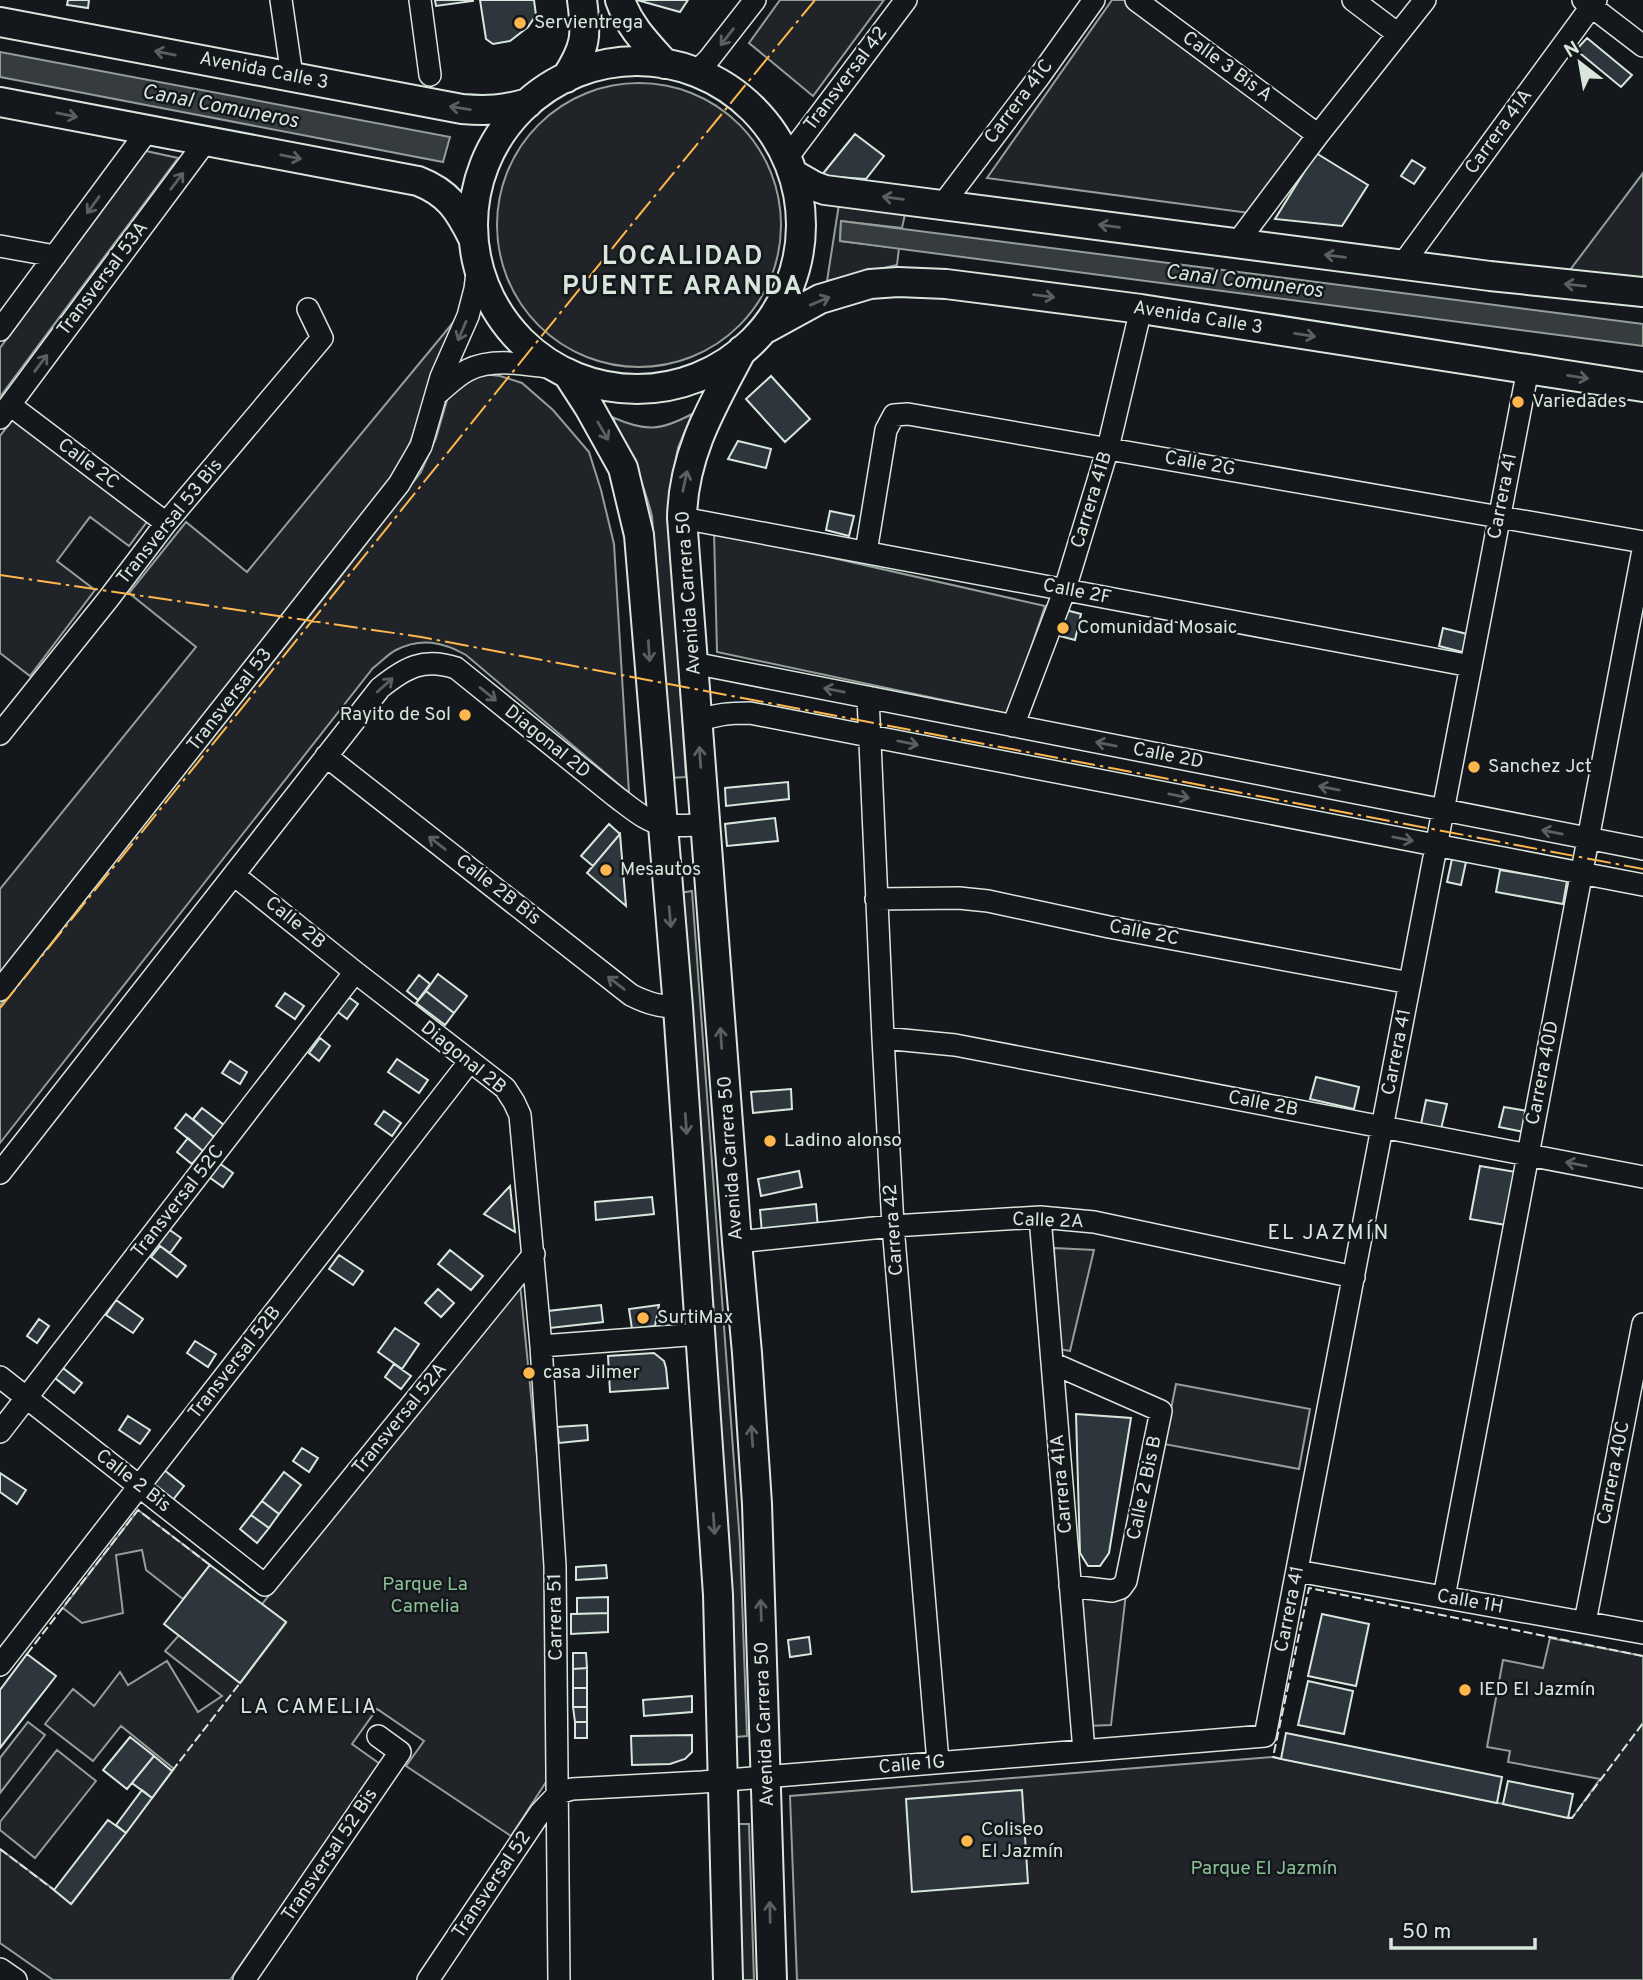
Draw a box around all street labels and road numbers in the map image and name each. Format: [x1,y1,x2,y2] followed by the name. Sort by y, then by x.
[799,22,893,136] street label: Transversal 42
[1177,26,1277,108] street label: Calle 3 Bis A
[197,47,331,95] street label: Avenida Calle 3
[979,55,1059,149] street label: Carrera 41C
[1460,85,1538,179] street label: Carrera 41A
[52,217,154,341] street label: Transversal 53A
[1131,296,1265,340] street label: Avenida Calle 3
[52,433,124,495] street label: Calle 2C
[1163,446,1237,482] street label: Calle 2G
[1066,449,1118,551] street label: Carrera 41B
[1483,451,1523,541] street label: Carrera 41
[112,454,228,590] street label: Transversal 53 Bis
[671,510,707,676] street label: Avenida Carrera 50
[1041,574,1113,610] street label: Calle 2F
[182,644,278,756] street label: Transversal 53
[499,700,595,784] street label: Diagonal 2D
[1131,737,1205,775] street label: Calle 2D
[451,849,545,931] street label: Calle 2B Bis
[260,891,330,955] street label: Calle 2B
[1107,914,1181,952] street label: Calle 2C
[1377,1007,1417,1097] street label: Carrera 41
[415,1016,511,1100] street label: Diagonal 2B
[1521,1019,1565,1127] street label: Carrera 40D
[713,1075,749,1241] street label: Avenida Carrera 50
[1226,1085,1300,1123] street label: Calle 2B
[126,1141,230,1263] street label: Transversal 52C
[879,1183,909,1277] street label: Carrera 42
[1012,1208,1084,1234] street label: Calle 2A
[183,1302,287,1424] street label: Transversal 52B
[347,1358,453,1480] street label: Transversal 52A
[1592,1419,1636,1527] street label: Carrera 40C
[1046,1433,1078,1535] street label: Carrera 41A
[1122,1434,1168,1542] street label: Calle 2 Bis B
[90,1444,176,1518] street label: Calle 2 Bis
[1270,1564,1310,1654] street label: Carrera 41
[543,1573,569,1661] street label: Carrera 51
[1435,1584,1505,1620] street label: Calle 1H
[750,1641,780,1807] street label: Avenida Carrera 50
[878,1750,946,1780] street label: Calle 1G
[277,1784,383,1926] street label: Transversal 52 Bis
[447,1827,537,1943] street label: Transversal 52

